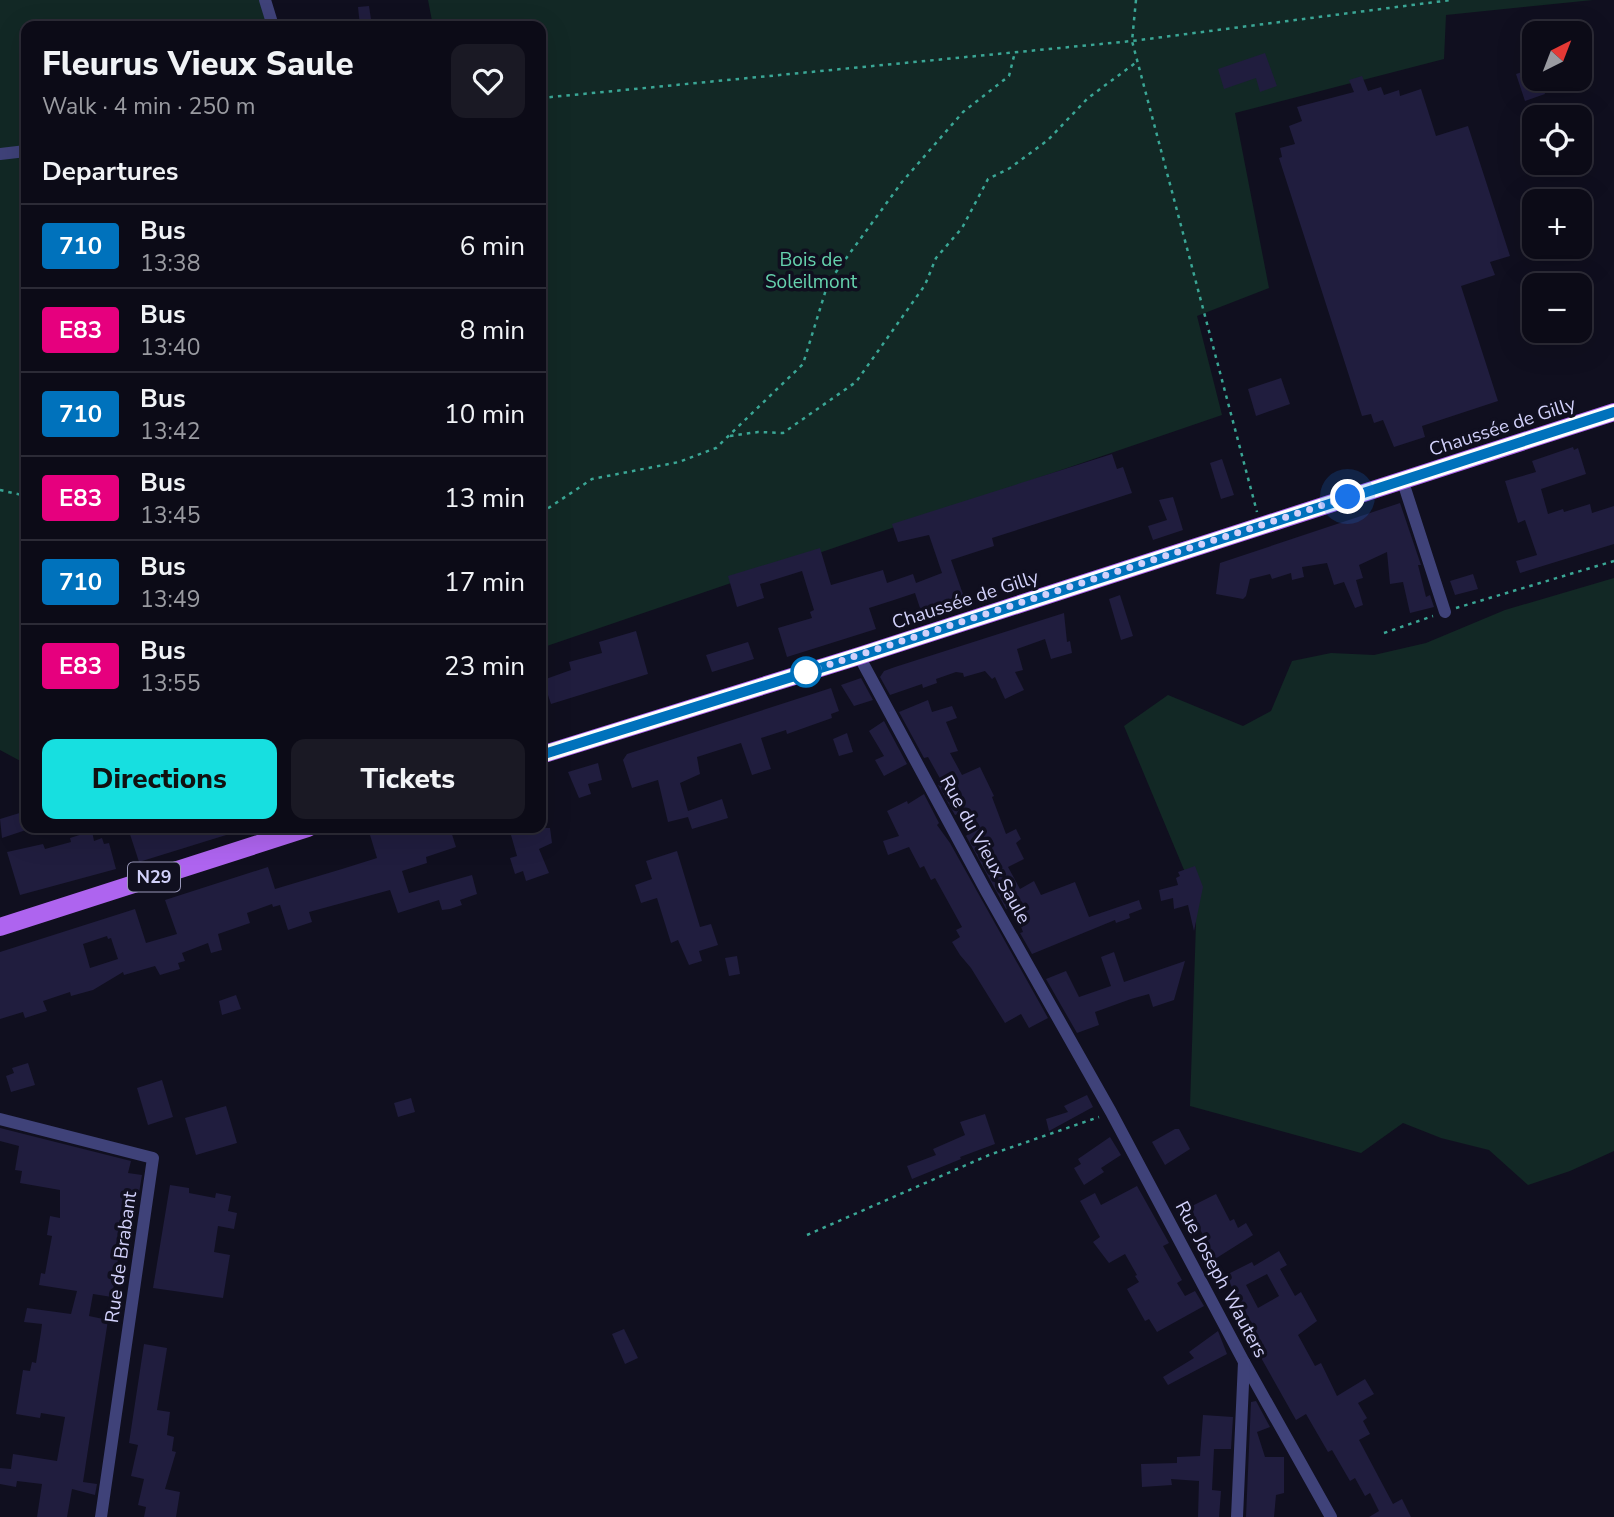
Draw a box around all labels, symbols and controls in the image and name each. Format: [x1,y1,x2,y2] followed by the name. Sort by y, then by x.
[1522,21,1592,91] north arrow
[1522,21,1592,343] map controls
[42,42,354,87] text: Fleurus Vieux Saule
[451,44,525,118] button: heart
[42,91,255,122] text: Walk · 4 min · 250 m
[1522,105,1592,175] button: locate
[42,154,178,189] text: Departures
[1522,189,1592,259] button: +
[140,213,186,248] text: Bus
[460,229,525,264] text: 6 min
[59,230,102,262] text: 710
[765,247,857,295] park label: Bois de Soleilmont
[140,248,200,279] text: 13:38
[1522,273,1592,343] button: −
[140,297,186,332] text: Bus
[460,313,525,348] text: 8 min
[59,314,102,346] text: E83
[140,332,200,363] text: 13:40
[140,381,186,416] text: Bus
[1426,391,1579,463] street label: Chaussée de Gilly
[444,397,525,432] text: 10 min
[59,398,102,430] text: 710
[140,416,200,447] text: 13:42
[140,465,186,500] text: Bus
[1330,479,1365,514] your location
[444,481,525,516] text: 13 min
[59,482,102,514] text: E83
[140,500,200,531] text: 13:45
[140,549,186,584] text: Bus
[889,564,1042,636] street label: Chaussée de Gilly
[444,565,525,600] text: 17 min
[59,566,102,598] text: 710
[140,584,200,615] text: 13:49
[140,633,186,668] text: Bus
[444,649,525,684] text: 23 min
[59,650,102,682] text: E83
[791,657,821,687] unlabelled marker
[140,668,200,699] text: 13:55
[42,739,277,819] button: Directions
[291,739,525,819] button: Tickets
[933,771,1037,928] street label: Rue du Vieux Saule
[128,862,180,892] road number: N29
[99,1189,143,1325] street label: Rue de Brabant
[1169,1196,1273,1362] street label: Rue Joseph Wauters

